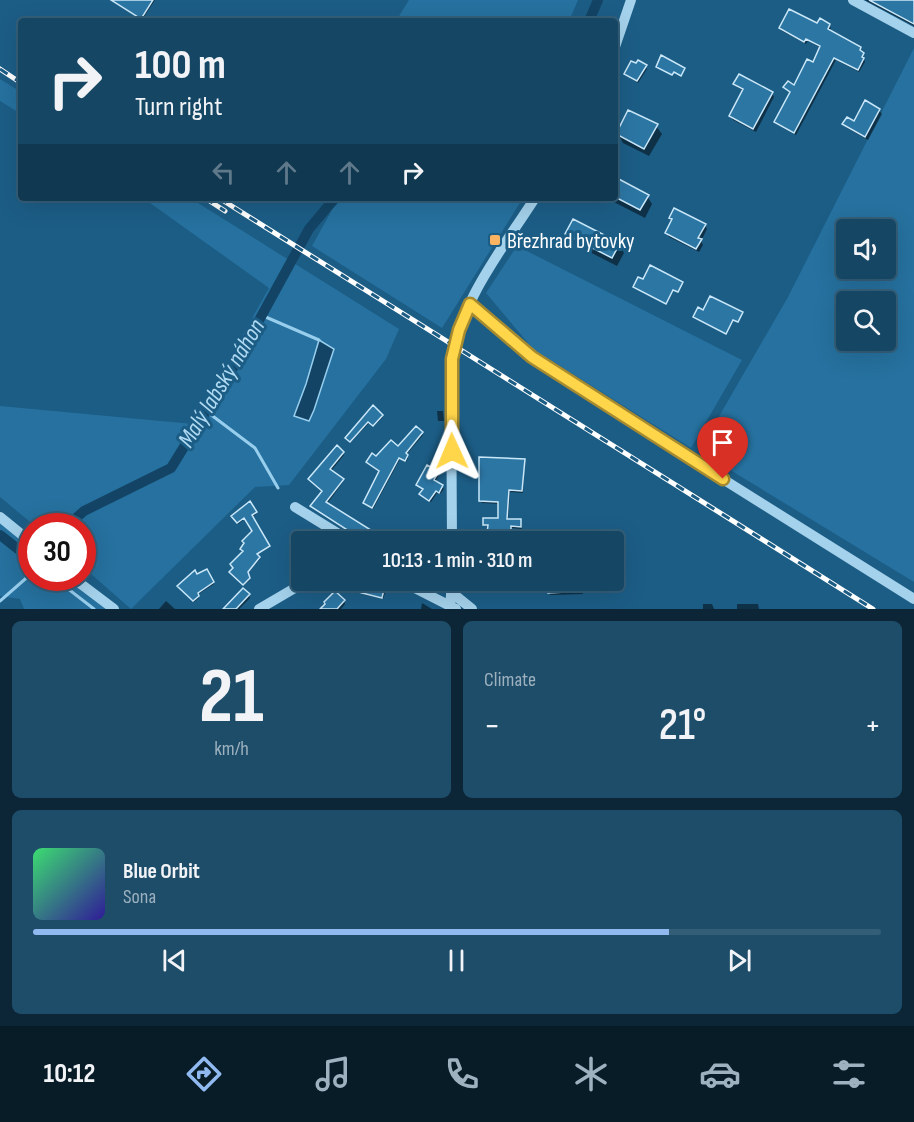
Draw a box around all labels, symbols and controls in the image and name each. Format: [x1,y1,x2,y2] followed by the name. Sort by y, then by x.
[135,40,226,91] text: 100 m
[36,42,114,120] icon: right
[135,91,222,123] text: Turn right
[207,156,240,189] icon: left
[270,156,303,189] icon: ahead
[333,156,366,189] icon: ahead
[396,156,429,189] icon: right
[836,219,896,351] map controls
[836,219,896,279] button: sound
[507,228,635,255] place label: Březhrad bytovky
[488,233,502,247] marker: Březhrad bytovky
[836,291,896,351] button: search
[172,314,271,453] water label: Malý labský náhon
[697,417,748,479] pin
[420,419,484,483] position arrow
[706,426,739,459] icon: arrive
[18,513,96,591] speed limit sign: 30
[382,547,533,574] text: 10:13 · 1 min · 310 m
[199,651,264,744] text: 21
[484,668,536,692] text: Climate
[659,698,706,753] text: 21°
[484,706,500,746] text: −
[865,706,881,746] text: +
[214,737,249,761] text: km/h
[123,858,200,885] text: Blue Orbit
[123,885,156,909] text: Sona
[158,944,191,977] icon: previous
[440,944,473,977] icon: pause
[723,944,756,977] icon: next
[183,1053,225,1095] icon: directions
[312,1053,354,1095] icon: music
[441,1053,483,1095] icon: phone
[570,1053,612,1095] icon: climate
[699,1053,741,1095] icon: car
[828,1053,870,1095] icon: filters
[44,1058,95,1090] text: 10:12

